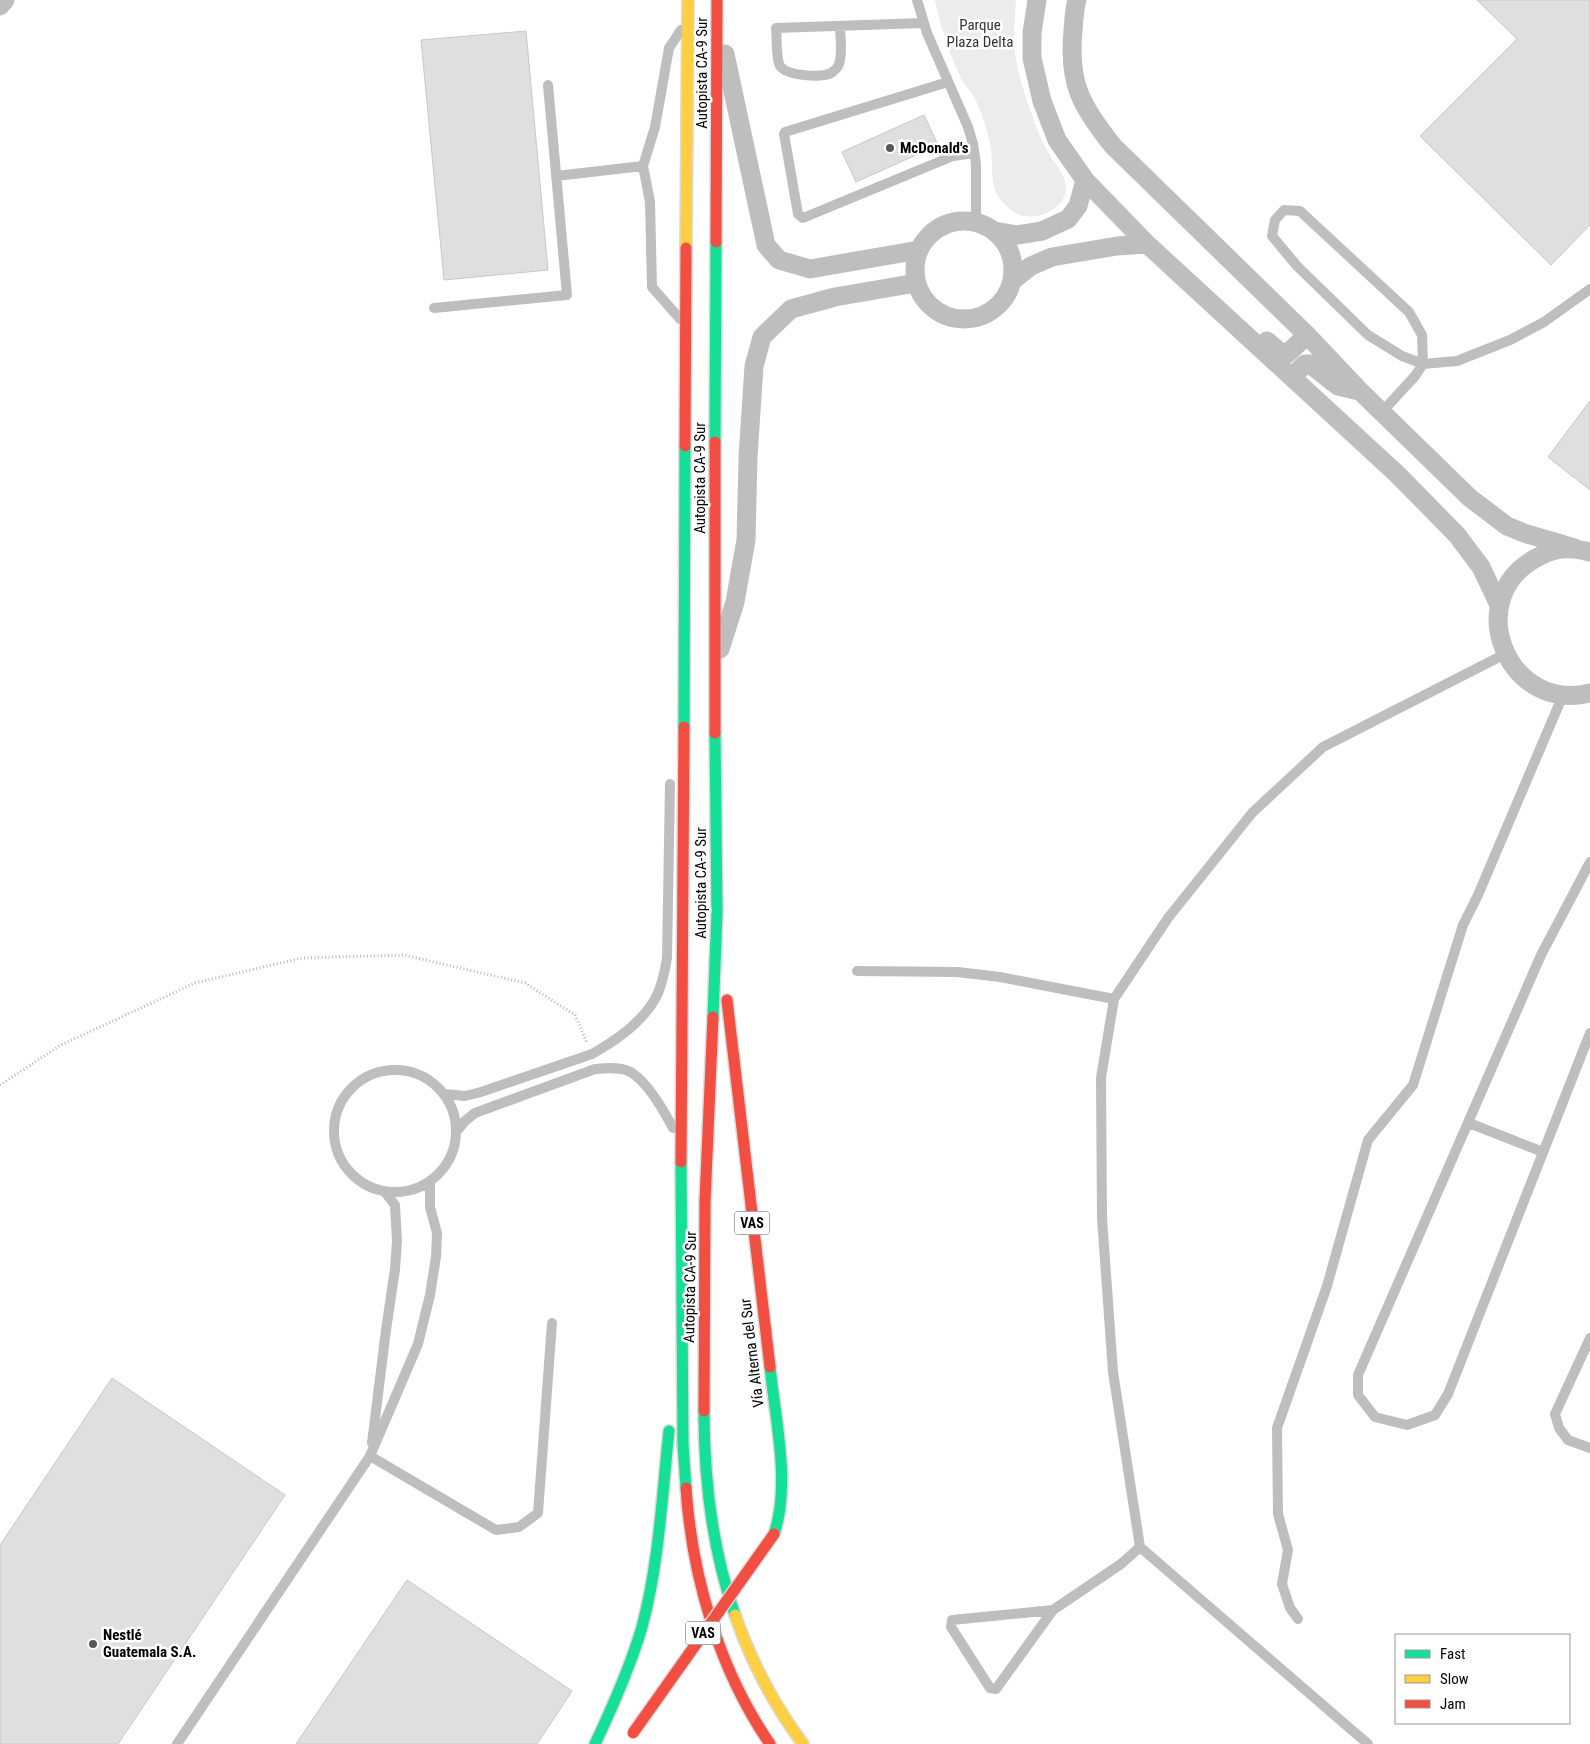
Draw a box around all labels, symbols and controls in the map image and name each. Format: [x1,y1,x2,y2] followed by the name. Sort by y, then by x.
[947,16,1013,51] park label: Parque Plaza Delta
[693,17,711,129] street label: Autopista CA-9 Sur
[900,139,969,157] place label: McDonald's
[884,142,896,154] marker: McDonald's
[691,422,709,534] street label: Autopista CA-9 Sur
[692,827,710,939] street label: Autopista CA-9 Sur
[734,1212,770,1234] road number: VAS
[680,1231,700,1343] street label: Autopista CA-9 Sur
[736,1297,768,1408] street label: Vía Alterna del Sur
[686,1622,720,1645] road number: VAS
[103,1626,196,1661] place label: Nestlé Guatemala S.A.
[1395,1634,1570,1724] legend
[87,1638,99,1650] marker: Nestlé Guatemala S.A.
[1440,1645,1465,1663] text: Fast
[1440,1670,1469,1688] text: Slow
[1440,1695,1466,1713] text: Jam

